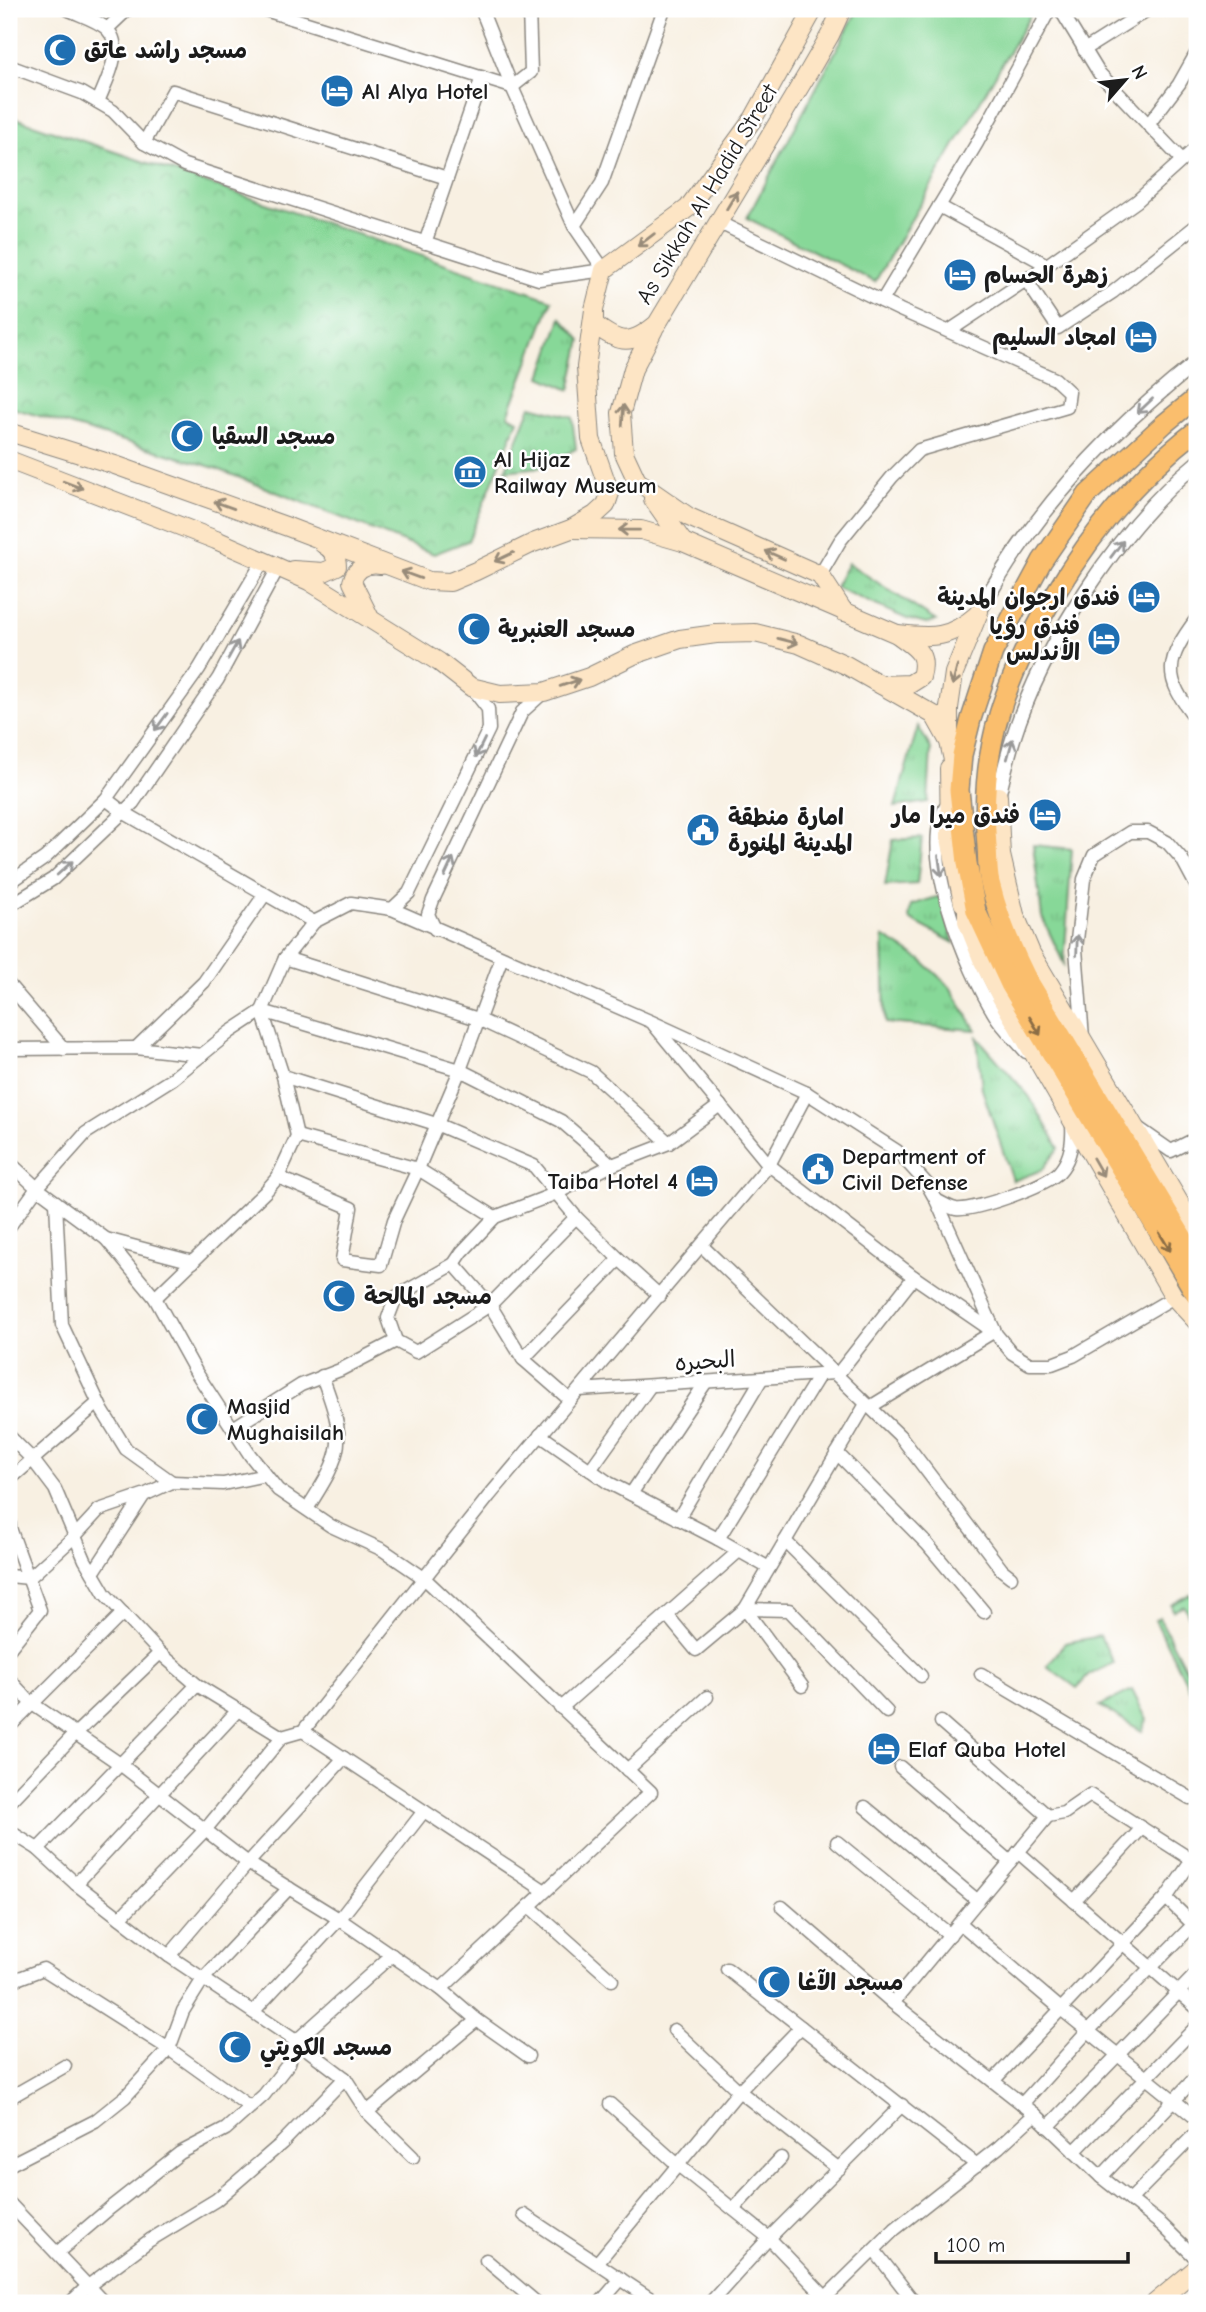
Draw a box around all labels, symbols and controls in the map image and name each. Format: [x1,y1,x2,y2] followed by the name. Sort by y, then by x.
[41,31,79,69] mosque icon: مسجد راشد عاتق
[84,37,247,64] place label: مسجد راشد عاتق
[1090,46,1160,116] north arrow
[1127,62,1152,83] text: N
[318,72,356,110] hotel icon: Al Alya Hotel
[362,78,488,105] place label: Al Alya Hotel
[631,78,784,309] street label: As Sikkah Al Hadid Street
[726,190,740,210] one-way arrow
[638,232,656,247] one-way arrow
[941,256,979,294] hotel icon: زهرة الحسام
[984,262,1108,293] place label: زهرة الحسام
[1122,318,1160,356] hotel icon: امجاد السلیم
[992,324,1116,355] place label: امجاد السلیم
[1137,397,1154,414] one-way arrow
[616,404,629,427] one-way arrow
[168,417,206,455] mosque icon: مسجد السقيا
[212,423,335,450] place label: مسجد السقيا
[494,446,657,499] place label: Al Hijaz Railway Museum
[451,453,489,491] museum icon: Al Hijaz Railway Museum
[61,479,83,492] one-way arrow
[213,498,235,510] one-way arrow
[618,523,641,537] one-way arrow
[1109,540,1124,559] one-way arrow
[765,548,786,561] one-way arrow
[494,551,515,564] one-way arrow
[401,567,423,580] one-way arrow
[1125,578,1163,616] hotel icon: فندق ارجوان المدينة
[937,584,1120,612] place label: فندق ارجوان المدينة
[455,610,493,648] mosque icon: مسجد العنبرية
[989,613,1080,666] place label: فندق رؤيا الأندلس
[498,616,635,643] place label: مسجد العنبرية
[1085,620,1123,658] hotel icon: فندق رؤيا الأندلس
[776,635,799,648] one-way arrow
[226,641,240,661] one-way arrow
[948,663,961,686] one-way arrow
[559,676,581,688] one-way arrow
[154,712,168,731] one-way arrow
[472,737,486,758] one-way arrow
[1004,738,1017,761] one-way arrow
[1026,796,1064,834] hotel icon: فندق ميرا مار
[890,802,1020,829] place label: فندق ميرا مار
[728,804,852,858] place label: امارة منطقة المدينة المنورة
[684,811,722,849] public building icon: امارة منطقة المدينة المنورة
[933,855,946,877] one-way arrow
[443,857,456,878] one-way arrow
[56,859,73,876] one-way arrow
[1071,934,1084,957] one-way arrow
[1029,1015,1043,1035] one-way arrow
[842,1143,987,1196] place label: Department of Civil Defense
[799,1150,837,1188] public building icon: Department of Civil Defense
[1092,1157,1106,1177] one-way arrow
[683,1162,721,1200] hotel icon: Taiba Hotel 4
[548,1168,678,1195] place label: Taiba Hotel 4
[1158,1232,1172,1252] one-way arrow
[320,1277,358,1315] mosque icon: مسجد المالحة
[364,1283,492,1310] place label: مسجد المالحة
[674,1345,736,1377] street label: البحيره
[227,1393,344,1446] place label: Masjid Mughaisilah
[183,1400,221,1438] mosque icon: Masjid Mughaisilah
[865,1730,903,1768] hotel icon: Elaf Quba Hotel
[908,1736,1066,1763] place label: Elaf Quba Hotel
[755,1963,793,2001] mosque icon: مسجد الآغا
[798,1968,903,1996] place label: مسجد الآغا
[216,2028,254,2066] mosque icon: مسجد الكويتي
[260,2034,392,2068] place label: مسجد الكويتي
[936,2221,1129,2265] scale bar
[947,2233,1005,2257] text: 100 m

